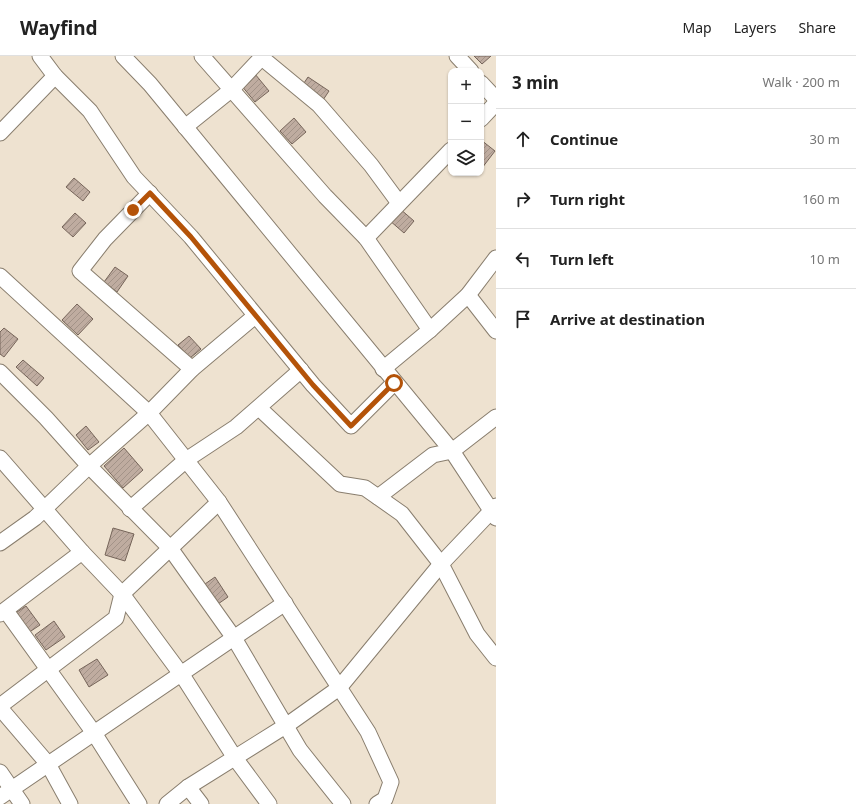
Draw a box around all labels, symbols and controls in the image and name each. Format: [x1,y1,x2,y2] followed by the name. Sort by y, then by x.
[20,15,98,41] text: Wayfind
[683,18,712,37] text: Map
[734,18,776,37] text: Layers
[798,18,836,37] text: Share
[448,68,484,176] map controls
[448,68,484,104] button: +
[512,71,559,94] text: 3 min
[762,73,840,91] text: Walk · 200 m
[448,104,484,140] button: −
[512,128,534,150] icon: ahead
[550,129,618,149] text: Continue
[810,130,840,148] text: 30 m
[448,140,484,176] button: layers
[512,188,534,210] icon: right
[550,189,625,209] text: Turn right
[802,190,840,208] text: 160 m
[124,201,142,219] route end
[512,248,534,270] icon: left
[550,249,614,269] text: Turn left
[810,250,840,268] text: 10 m
[512,308,534,330] icon: arrive
[550,309,705,329] text: Arrive at destination
[385,374,403,392] route start

